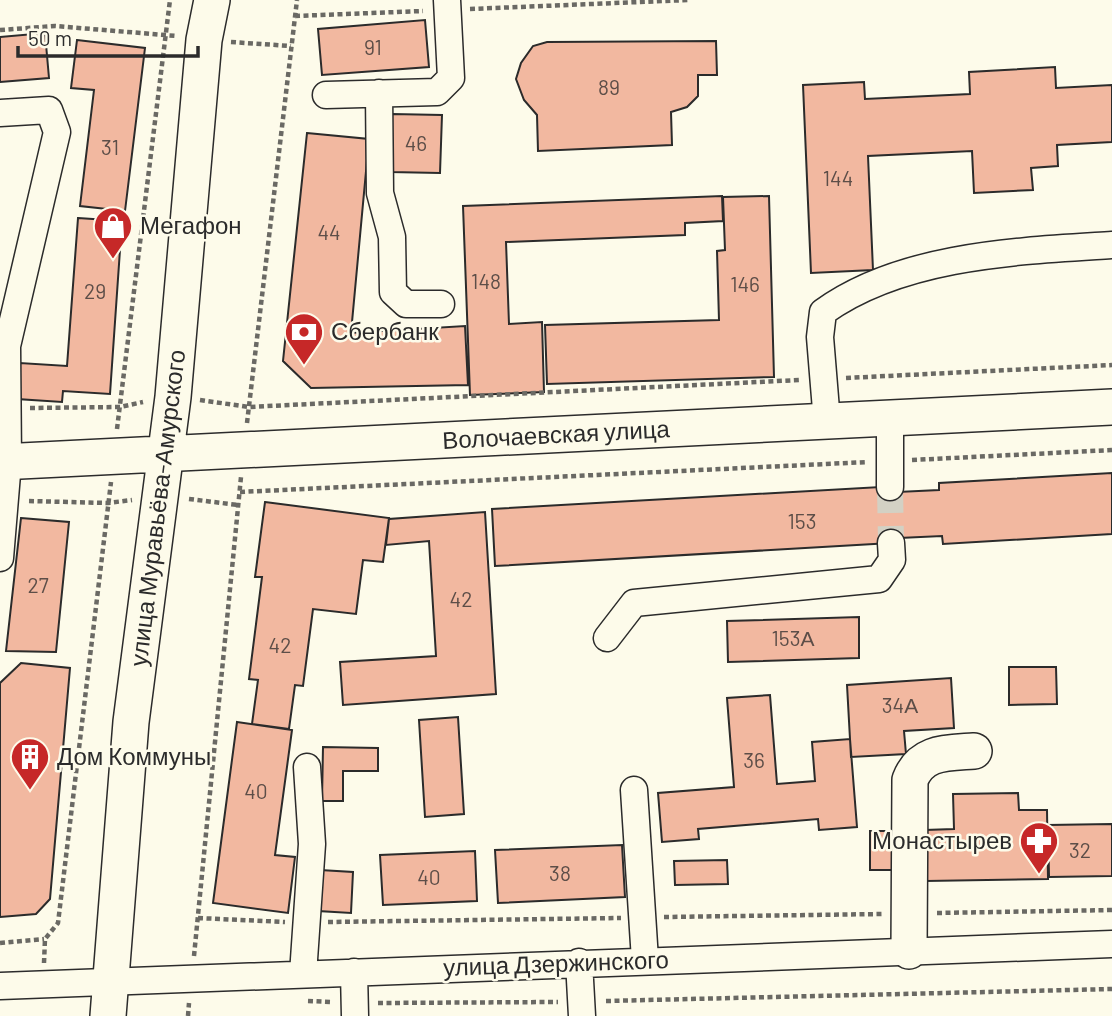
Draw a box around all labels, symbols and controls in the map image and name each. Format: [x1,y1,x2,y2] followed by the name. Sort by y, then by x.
[18,14,198,58] scale bar
[28,25,72,50] text: 50 m
[364,34,382,59] house number: 91
[598,74,620,99] house number: 89
[405,130,427,155] house number: 46
[101,134,119,159] house number: 31
[823,165,853,190] house number: 144
[92,205,134,260] shop icon: Мегафон
[140,210,242,239] place label: Мегафон
[317,219,341,244] house number: 44
[471,268,501,293] house number: 148
[730,271,760,296] house number: 146
[84,278,106,303] house number: 29
[283,311,325,366] bank icon: Сбербанк
[331,316,439,345] place label: Сбербанк
[123,348,190,668] street label: улица Муравьёва-Амурского
[441,413,671,454] street label: Волочаевская улица
[788,508,816,533] house number: 153
[27,572,49,597] house number: 27
[450,586,472,611] house number: 42
[772,625,814,650] house number: 153А
[269,632,291,657] house number: 42
[882,692,918,717] house number: 34А
[9,736,51,791] building icon: Дом Коммуны
[57,741,211,770] place label: Дом Коммуны
[743,747,765,772] house number: 36
[244,778,268,803] house number: 40
[1018,820,1060,875] pharmacy icon: Монастырев
[872,825,1012,854] place label: Монастырев
[1069,837,1091,862] house number: 32
[549,860,571,885] house number: 38
[417,864,441,889] house number: 40
[443,944,669,981] street label: улица Дзержинского

